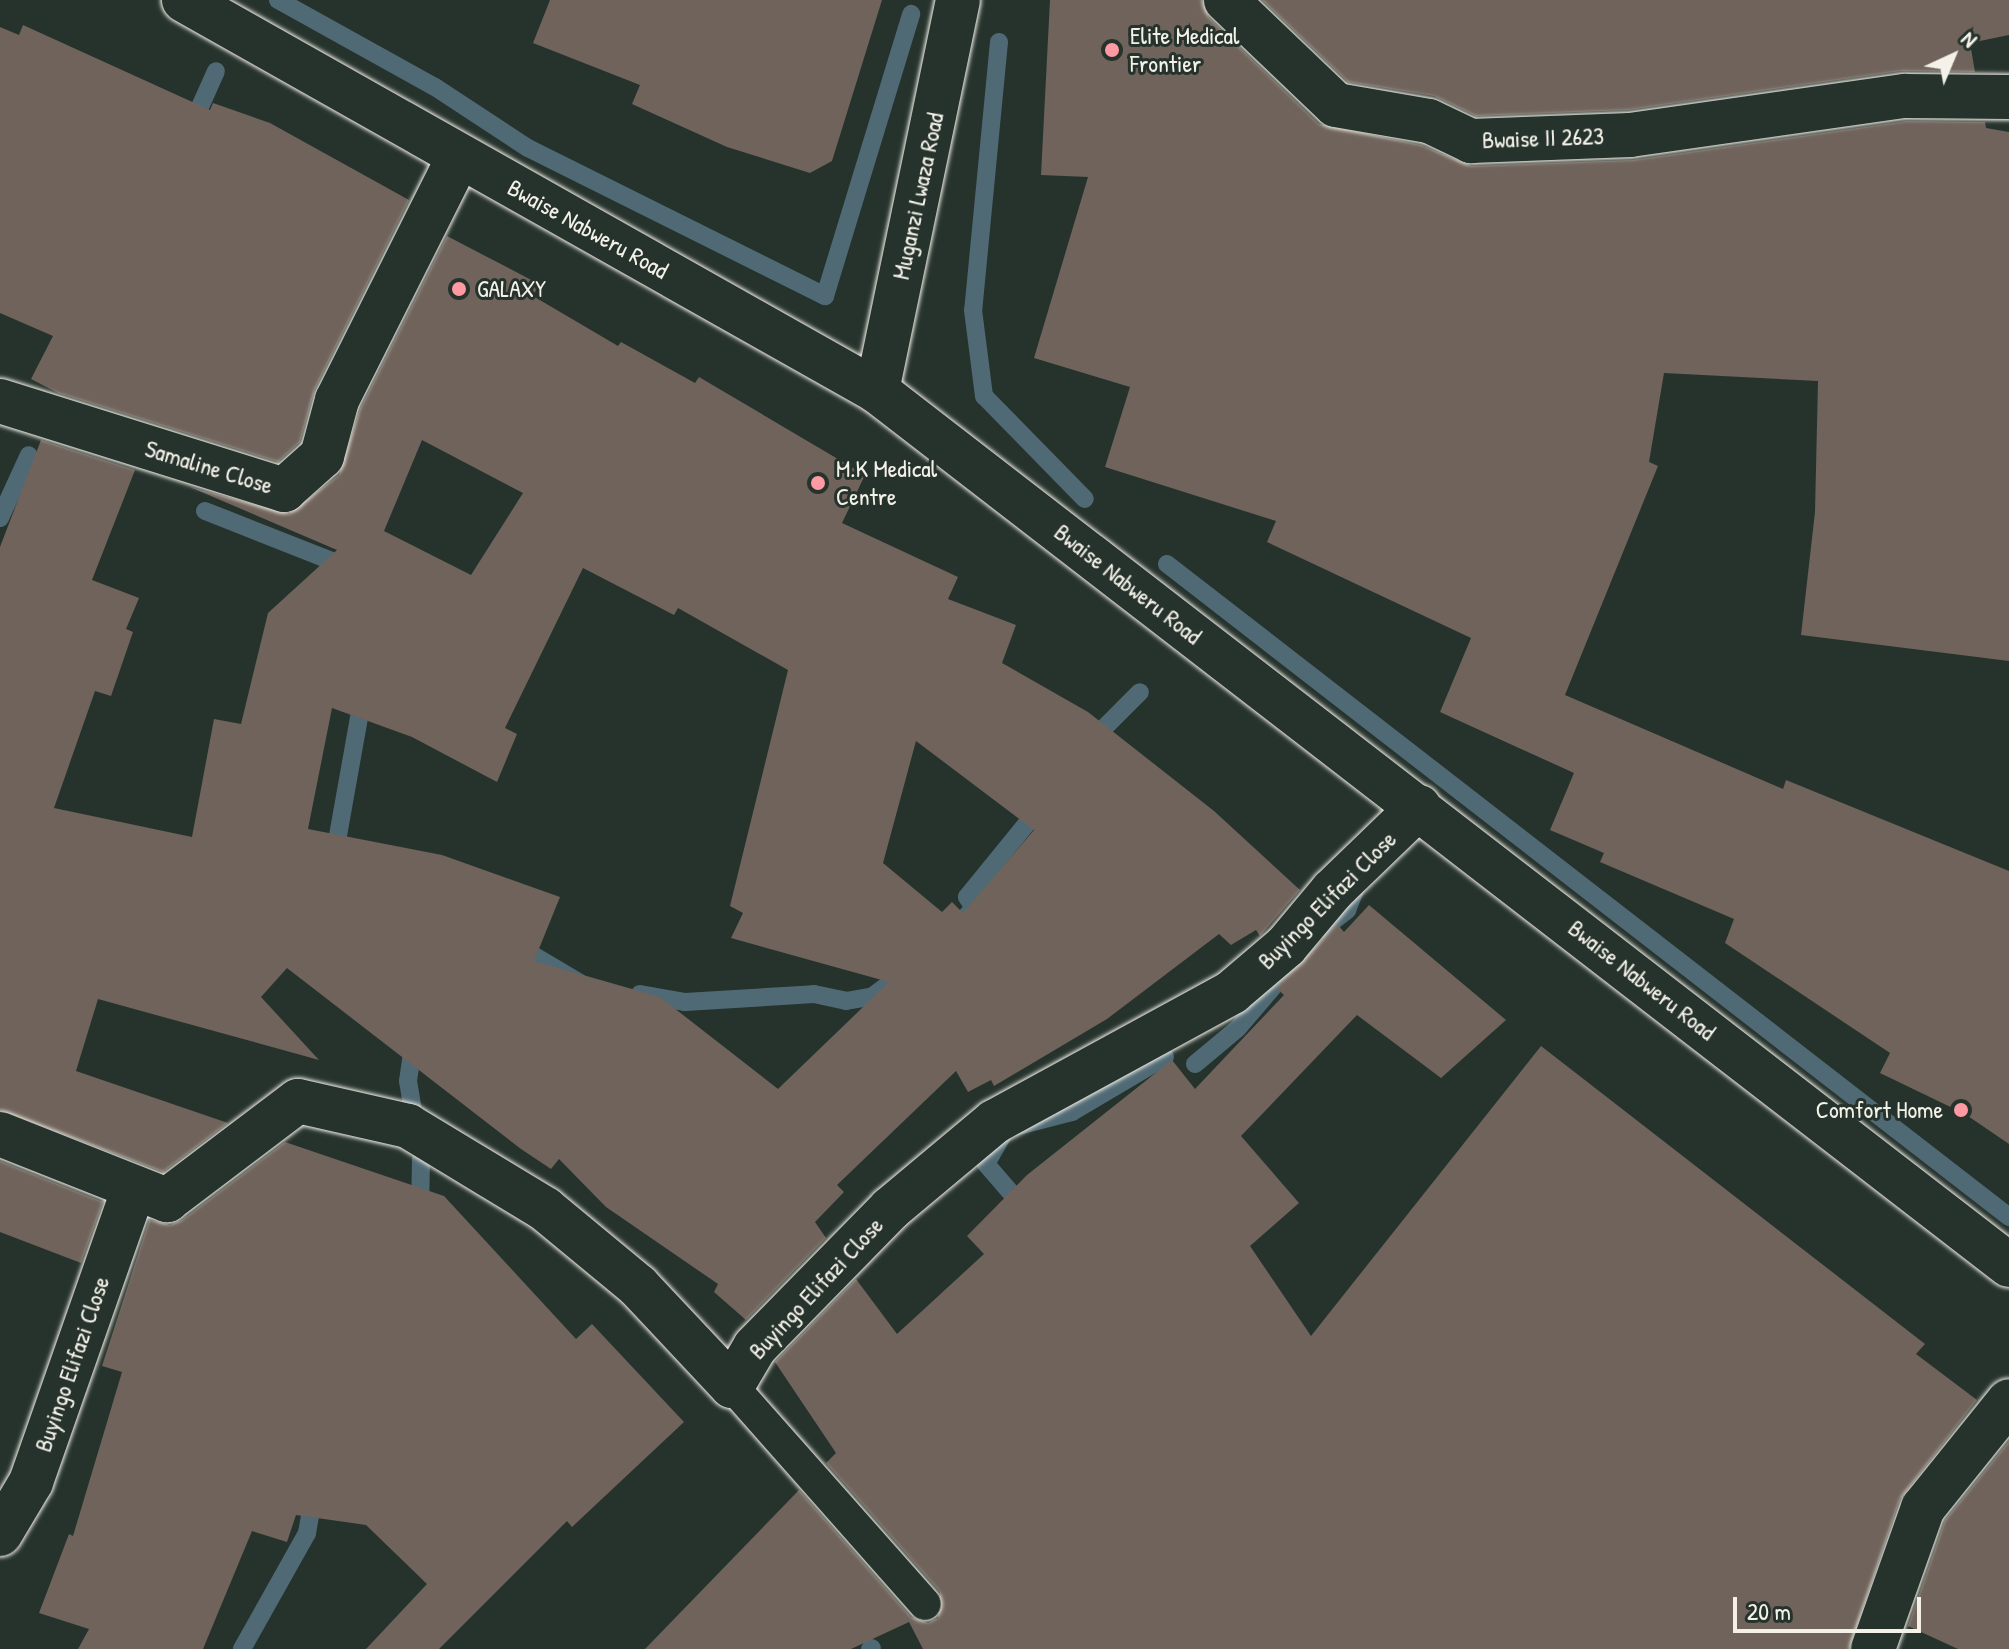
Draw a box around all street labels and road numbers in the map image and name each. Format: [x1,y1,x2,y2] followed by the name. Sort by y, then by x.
[886,110,950,282] street label: Muganzi Lwaza Road
[1482,121,1604,155] street label: Bwaise II 2623
[503,173,673,285] street label: Bwaise Nabweru Road
[142,434,276,500] street label: Samaline Close
[1049,518,1207,650] street label: Bwaise Nabweru Road
[1252,825,1402,975] street label: Buyingo Elifazi Close
[1563,914,1721,1046] street label: Bwaise Nabweru Road
[743,1211,889,1365] street label: Buyingo Elifazi Close
[29,1273,115,1455] street label: Buyingo Elifazi Close

